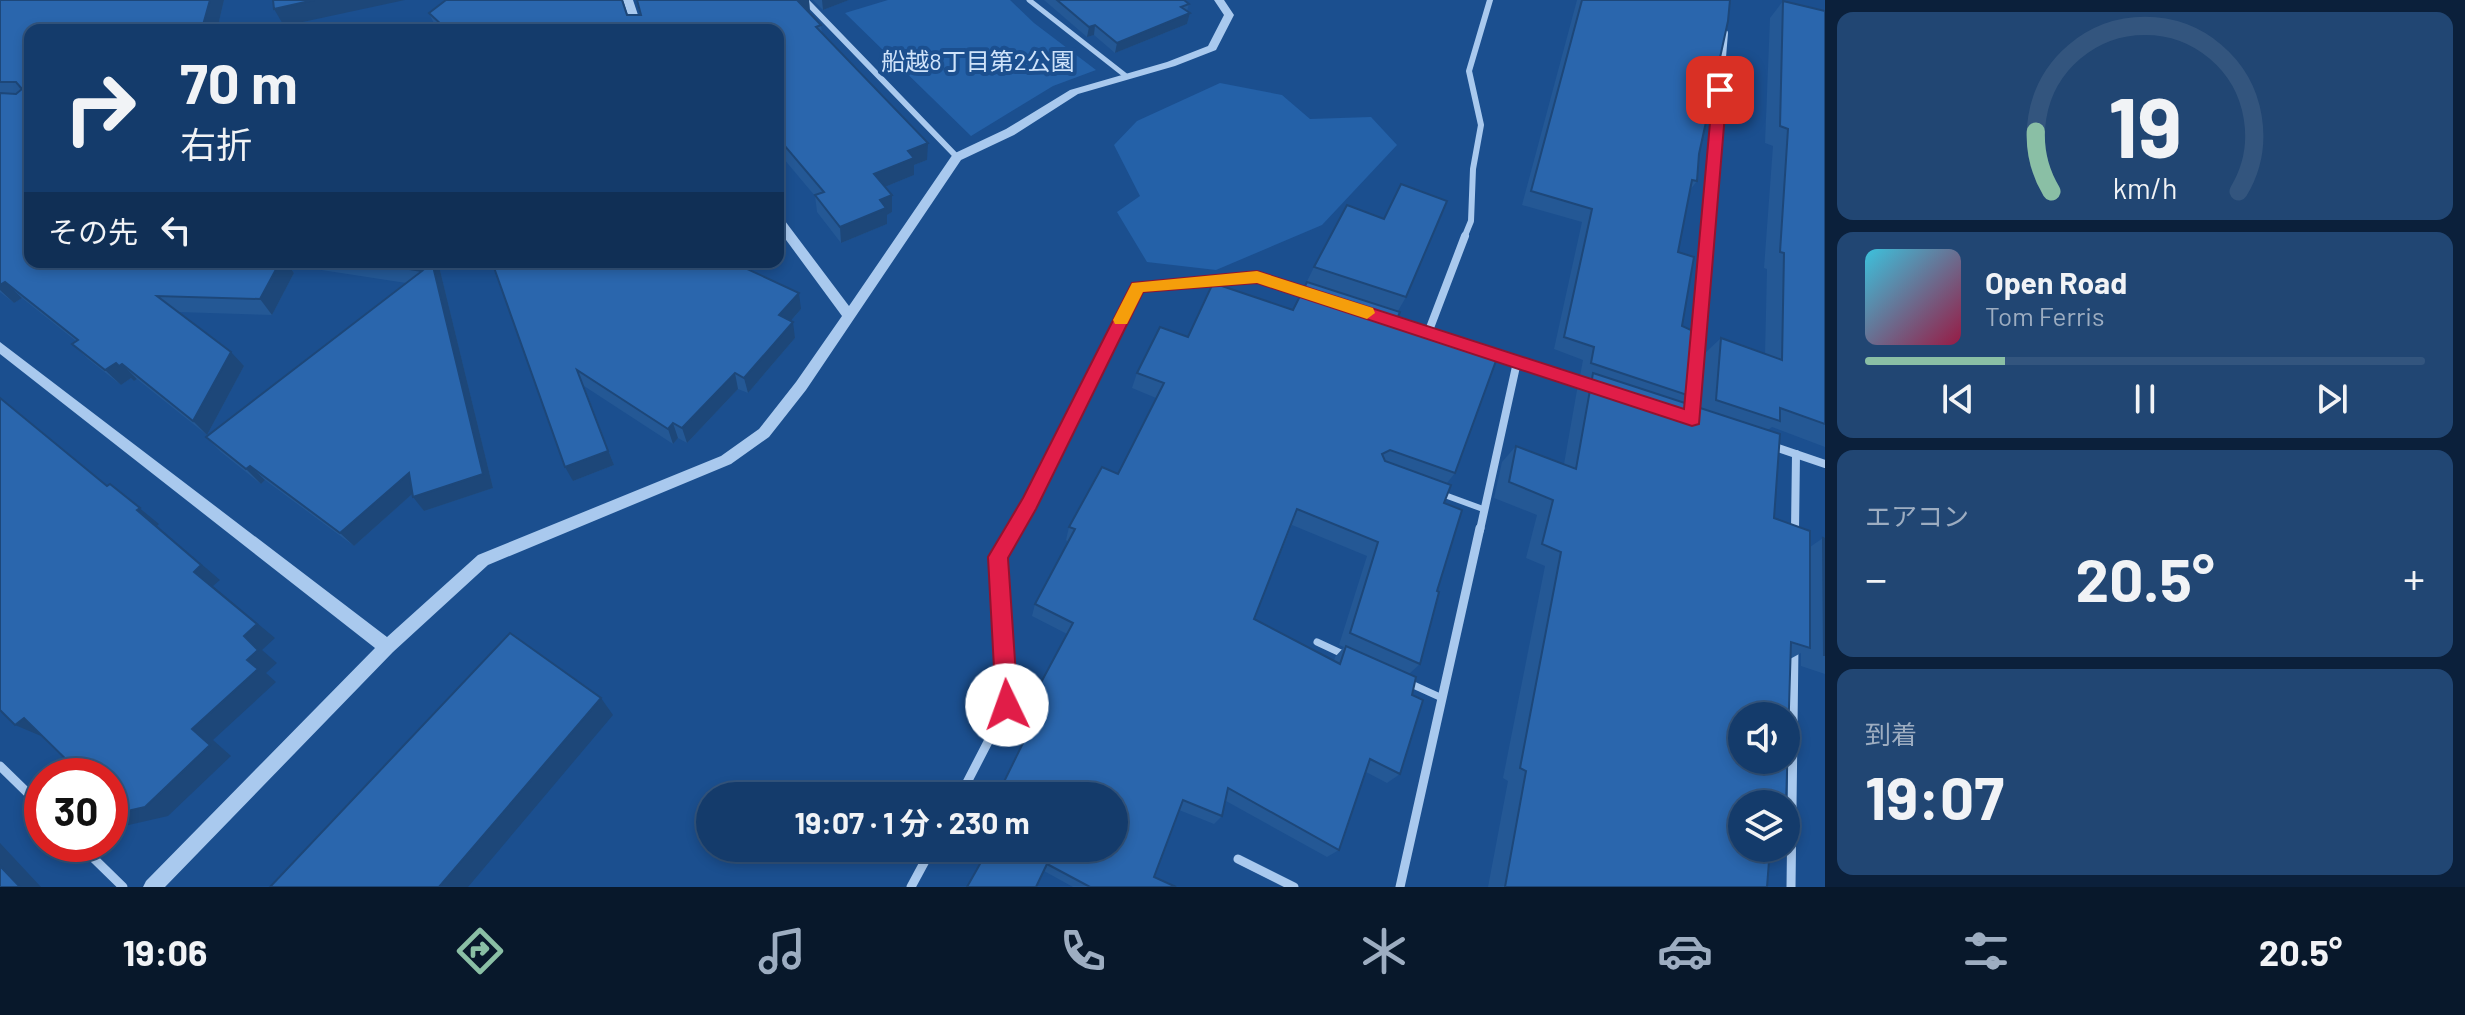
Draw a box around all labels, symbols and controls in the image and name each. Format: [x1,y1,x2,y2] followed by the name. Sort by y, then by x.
[881,46,1075,75] park label: 船越8丁目第2公園
[180,48,298,115] text: 70 m
[48,56,152,160] icon: right
[1686,56,1754,124] pin
[1698,68,1742,112] icon: arrive
[2108,75,2182,175] text: 19
[180,122,252,165] text: 右折
[2113,170,2177,205] text: km/h
[154,208,198,252] icon: left
[48,213,138,249] text: その先
[1985,264,2127,300] text: Open Road
[1985,300,2105,331] text: Tom Ferris
[1936,377,1980,421] icon: previous
[2123,377,2167,421] icon: pause
[2310,377,2354,421] icon: next
[1865,500,1969,531] text: エアコン
[2076,542,2214,614] text: 20.5°
[1865,551,1887,604] text: −
[2403,551,2425,604] text: +
[965,663,1049,747] position arrow
[1728,702,1800,862] map controls
[1728,702,1800,774] button: sound
[1865,718,1917,749] text: 到着
[24,758,128,862] speed limit sign: 30
[1865,760,2004,832] text: 19:07
[1728,790,1800,862] button: layers
[795,804,1029,840] text: 19:07 · 1 分 · 230 m
[452,923,508,979] icon: directions
[754,923,810,979] icon: music
[1055,923,1111,979] icon: phone
[1356,923,1412,979] icon: climate
[1657,923,1713,979] icon: car
[1958,923,2014,979] icon: filters
[123,930,207,973] text: 19:06
[2259,930,2342,973] text: 20.5°

